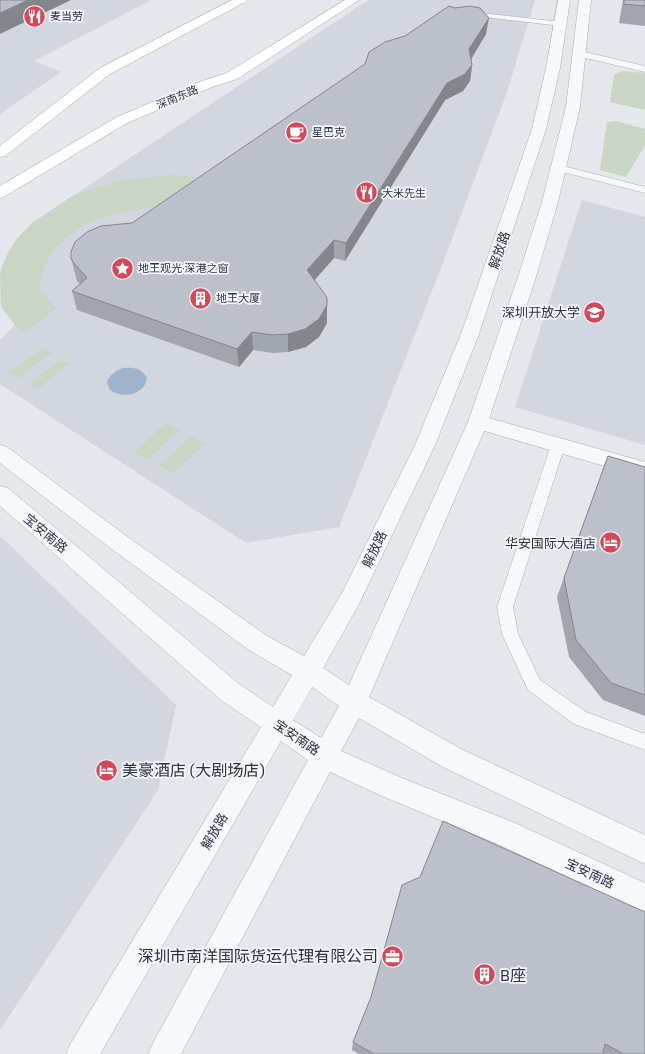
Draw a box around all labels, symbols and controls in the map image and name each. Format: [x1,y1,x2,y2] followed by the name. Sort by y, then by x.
[21,3,47,29] restaurant icon: 麦当劳
[50,9,83,22] place label: 麦当劳
[154,82,200,111] street label: 深南东路
[284,119,310,145] cafe icon: 星巴克
[312,125,345,138] place label: 星巴克
[353,180,379,206] restaurant icon: 大米先生
[382,186,426,199] place label: 大米先生
[485,229,513,271] street label: 解放路
[109,255,135,281] place icon: 地王观光·深港之窗
[138,261,229,274] place label: 地王观光·深港之窗
[187,285,213,311] building icon: 地王大厦
[216,291,260,304] place label: 地王大厦
[582,299,608,325] school or university icon: 深圳开放大学
[502,304,580,320] place label: 深圳开放大学
[21,510,71,556] street label: 宝安南路
[358,528,390,570] street label: 解放路
[598,530,624,556] hotel icon: 华安国际大酒店
[505,535,596,551] place label: 华安国际大酒店
[271,716,323,758] street label: 宝安南路
[93,757,119,783] hotel icon: 美豪酒店 (大剧场店)
[122,760,265,779] place label: 美豪酒店 (大剧场店)
[197,810,231,852] street label: 解放路
[563,855,617,891] street label: 宝安南路
[380,943,406,969] office icon: 深圳市南洋国际货运代理有限公司
[138,946,378,965] place label: 深圳市南洋国际货运代理有限公司
[471,962,497,988] building icon: B座
[500,965,526,984] place label: B座

